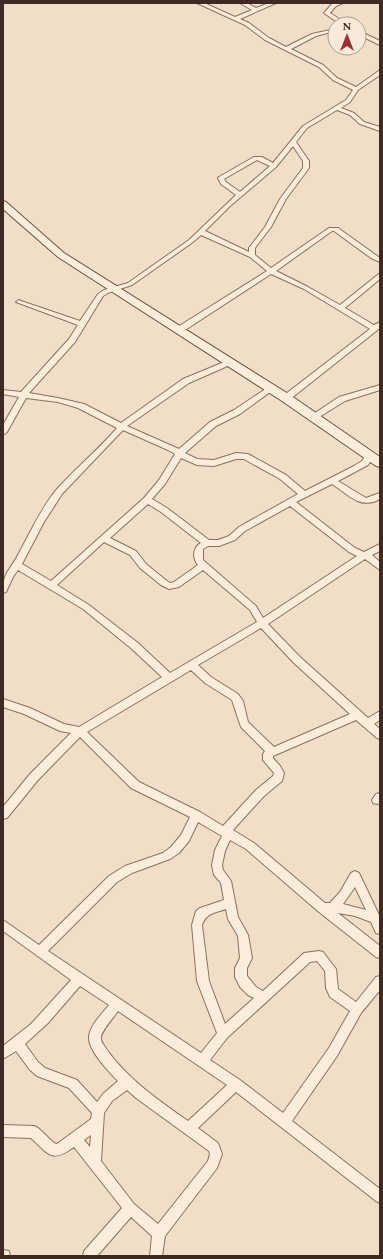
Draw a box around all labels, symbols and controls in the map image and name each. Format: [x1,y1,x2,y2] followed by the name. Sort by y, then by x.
[327,16,367,56] north arrow
[343,18,352,35] text: N

